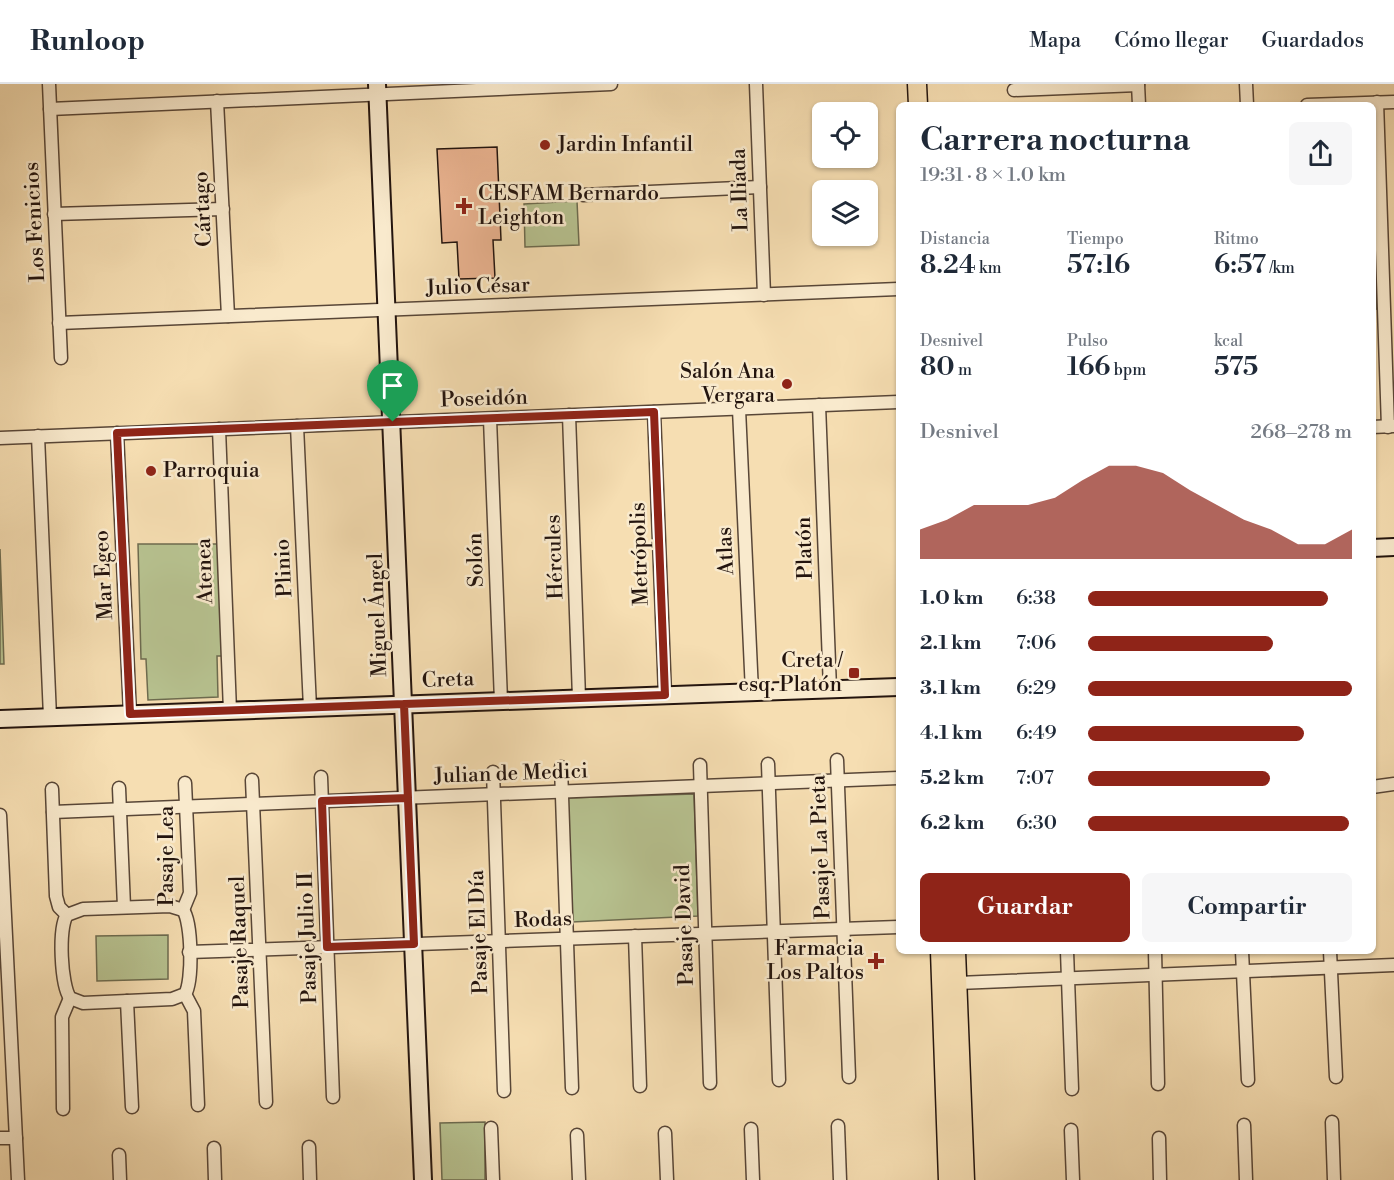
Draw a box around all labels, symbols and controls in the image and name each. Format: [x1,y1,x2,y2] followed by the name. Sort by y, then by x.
[30,24,145,59] text: Runloop
[1029,28,1081,54] text: Mapa
[1114,28,1229,54] text: Cómo llegar
[1262,28,1364,54] text: Guardados
[812,102,878,246] map controls
[812,102,878,168] button: locate
[920,120,1190,161] text: Carrera nocturna
[1289,122,1352,185] button: share
[556,132,693,158] place label: Jardin Infantil
[538,138,552,152] marker: Jardin Infantil
[726,148,754,232] street label: La Iliada
[19,161,51,283] street label: Los Fenicios
[920,163,1066,188] text: 19:31 · 8 × 1.0 km
[188,170,218,248] street label: Cártago
[812,180,878,246] button: layers
[478,181,659,231] place label: CESFAM Bernardo Leighton
[455,197,473,215] marker: CESFAM Bernardo Leighton
[920,229,990,249] text: Distancia
[1067,229,1124,249] text: Tiempo
[1214,229,1259,249] text: Ritmo
[920,249,976,281] text: 8.24
[1067,249,1130,281] text: 57:16
[1214,249,1266,281] text: 6:57
[976,258,1002,278] text: km
[1266,258,1295,278] text: /km
[424,272,531,302] street label: Julio César
[920,331,983,351] text: Desnivel
[1067,331,1108,351] text: Pulso
[1214,331,1243,351] text: kcal
[920,351,955,383] text: 80
[1067,351,1110,383] text: 166
[1214,351,1258,383] text: 575
[680,359,775,409] place label: Salón Ana Vergara
[367,360,418,422] pin
[955,360,972,380] text: m
[1110,360,1146,380] text: bpm
[376,369,409,402] icon: arrive
[780,377,794,391] marker: Salón Ana Vergara
[440,384,529,414] street label: Poseidón
[920,420,999,445] text: Desnivel
[1251,420,1352,445] text: 268–278 m
[163,458,260,484] place label: Parroquia
[144,464,158,478] marker: Parroquia
[625,502,655,606] street label: Metrópolis
[541,514,569,600] street label: Hércules
[791,516,819,580] street label: Platón
[712,526,740,577] street label: Atlas
[89,529,119,621] street label: Mar Egeo
[462,532,490,588] street label: Solón
[191,537,219,605] street label: Atenea
[269,538,299,598] street label: Plinio
[361,553,393,677] street label: Miguel Ángel
[920,586,984,611] text: 1.0 km
[1016,586,1056,611] text: 6:38
[920,631,982,656] text: 2.1 km
[1016,631,1056,656] text: 7:06
[738,648,844,698] place label: Creta / esq. Platón
[421,666,475,694] street label: Creta
[847,666,861,680] marker: Creta / esq. Platón
[920,676,981,701] text: 3.1 km
[1016,676,1056,701] text: 6:29
[920,721,982,746] text: 4.1 km
[1016,721,1057,746] text: 6:49
[433,758,588,790] street label: Julian de Medici
[920,766,984,791] text: 5.2 km
[1016,766,1054,791] text: 7:07
[805,774,837,920] street label: Pasaje La Pieta
[154,805,180,906] street label: Pasaje Lea
[920,811,984,836] text: 6.2 km
[1016,811,1057,836] text: 6:30
[670,864,700,986] street label: Pasaje David
[464,869,494,995] street label: Pasaje El Día
[293,872,323,1004] street label: Pasaje Julio II
[920,873,1130,942] button: Guardar
[1142,873,1352,942] button: Compartir
[225,875,255,1009] street label: Pasaje Raquel
[514,906,572,934] street label: Rodas
[766,936,864,986] place label: Farmacia Los Paltos
[869,954,883,968] marker: Farmacia Los Paltos

